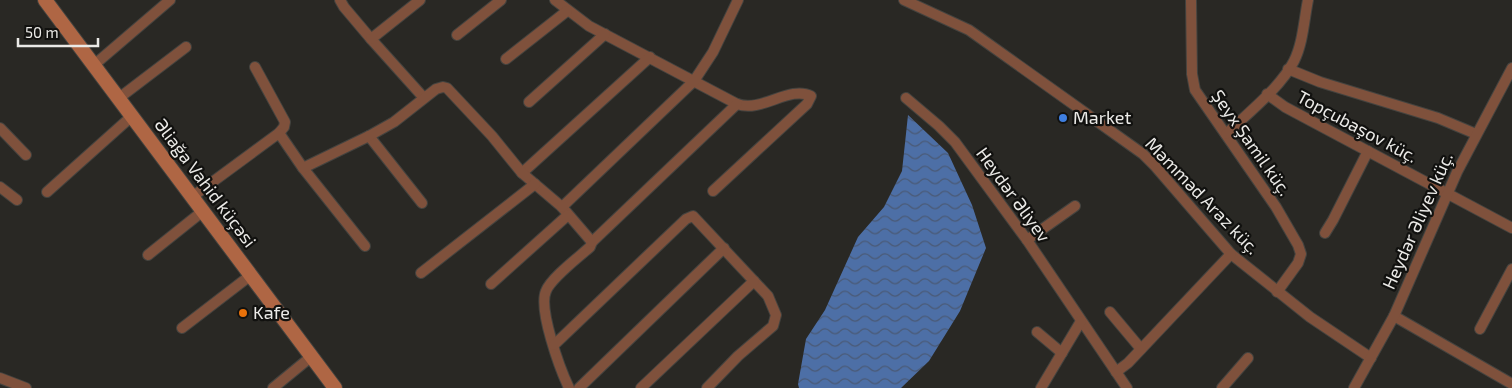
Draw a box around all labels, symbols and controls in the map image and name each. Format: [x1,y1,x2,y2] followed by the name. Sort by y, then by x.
[18,15,98,47] scale bar
[25,23,59,41] text: 50 m
[1206,85,1296,200] street label: Şeyx Şamil küç.
[1293,85,1421,168] street label: Topçubaşov küç.
[1073,106,1131,128] place label: Market
[1057,112,1069,124] marker: Market
[149,114,261,252] street label: Əliağa Vahid küçəsi
[1140,132,1264,259] street label: Məmməd Araz küç.
[972,143,1056,246] street label: Heydər Əliyev
[1377,149,1458,293] street label: Heydər Əliyev küç.
[253,301,290,323] place label: Kafe
[237,307,249,319] marker: Kafe

